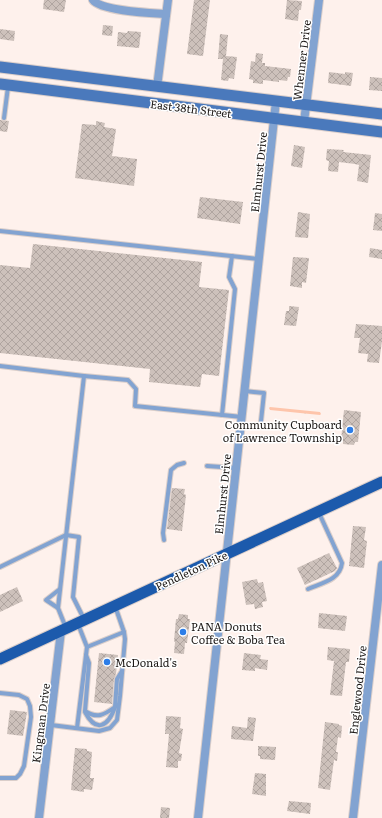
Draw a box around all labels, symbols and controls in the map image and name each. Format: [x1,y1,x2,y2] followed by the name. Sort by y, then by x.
[288,18,314,101] street label: Whenner Drive
[149,95,233,121] street label: East 38th Street
[246,131,270,213] street label: Elmhurst Drive
[223,416,342,445] place label: Community Cupboard of Lawrence Township
[345,425,355,435] marker: Community Cupboard of Lawrence Township
[210,453,234,535] street label: Elmhurst Drive
[152,546,230,594] street label: Pendleton Pike
[191,618,285,647] place label: PANA Donuts Coffee & Boba Tea
[178,627,188,637] marker: PANA Donuts Coffee & Boba Tea
[344,644,370,735] street label: Englewood Drive
[115,654,177,670] place label: McDonald's
[102,657,112,667] marker: McDonald's
[27,682,53,764] street label: Kingman Drive

